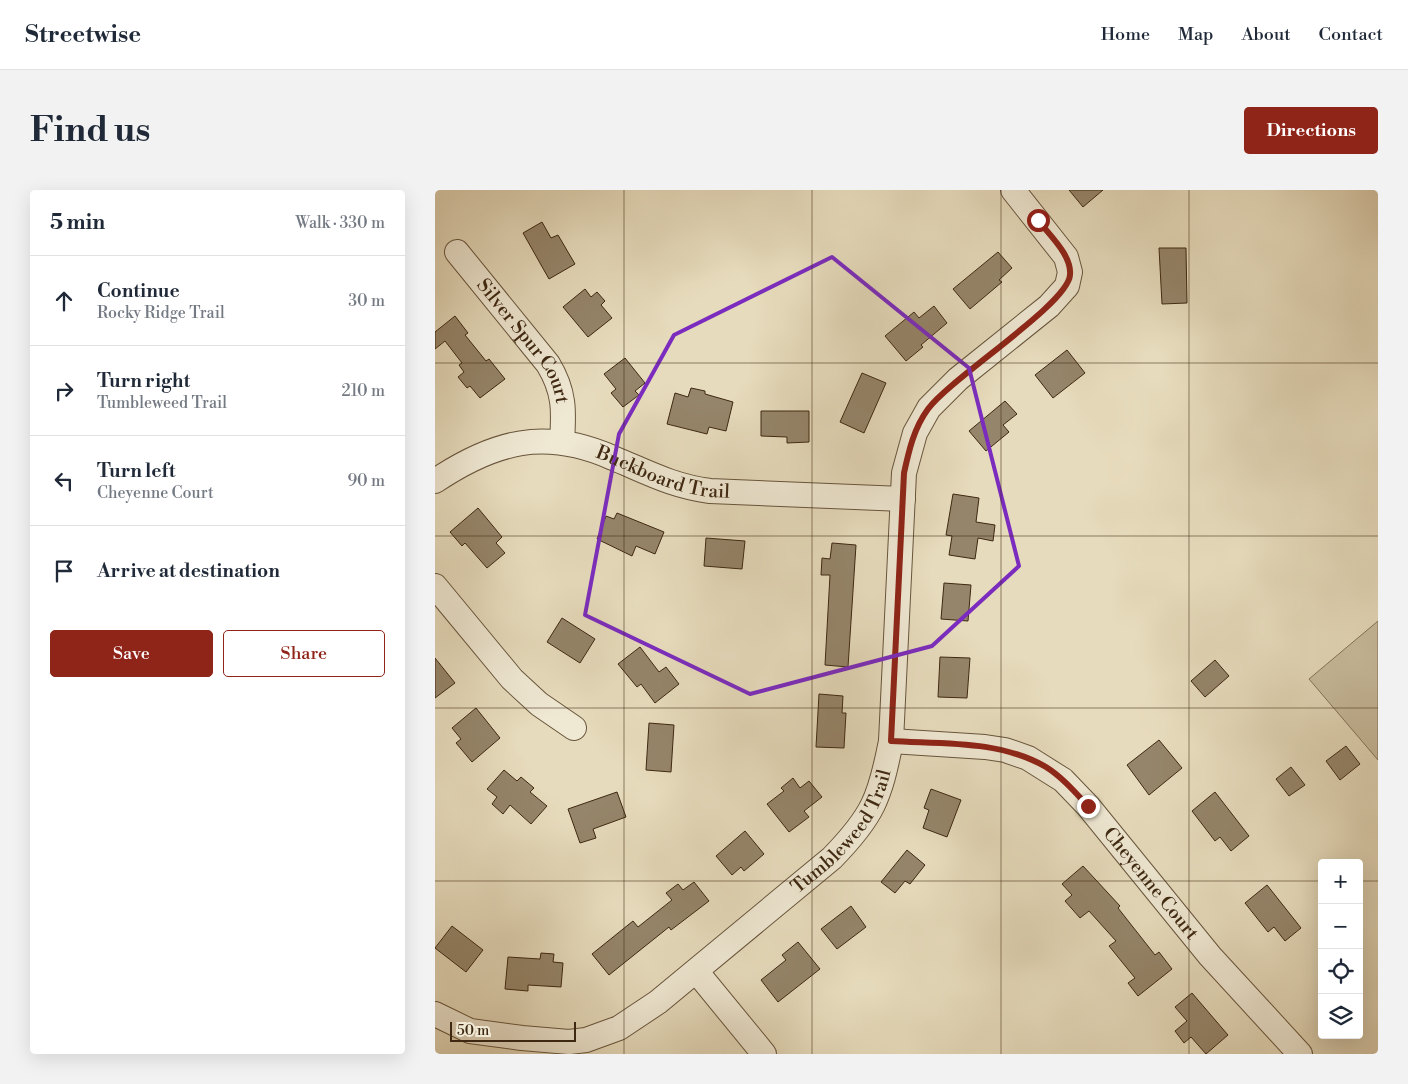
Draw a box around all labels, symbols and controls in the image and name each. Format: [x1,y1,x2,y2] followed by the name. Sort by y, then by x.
[25,20,141,50] text: Streetwise
[1101,23,1150,46] text: Home
[1178,23,1214,46] text: Map
[1242,23,1291,46] text: About
[1319,23,1383,46] text: Contact
[1244,107,1378,154] button: Directions
[30,109,150,152] text: Find us
[1027,209,1050,232] route start
[50,210,105,236] text: 5 min
[295,213,385,233] text: Walk · 330 m
[471,274,574,405] street label: Silver Spur Court
[97,279,180,303] text: Continue
[50,287,78,315] icon: ahead
[348,291,385,311] text: 30 m
[97,303,225,323] text: Rocky Ridge Trail
[97,369,190,393] text: Turn right
[50,377,78,405] icon: right
[341,381,385,401] text: 210 m
[97,393,227,413] text: Tumbleweed Trail
[592,440,731,504] street label: Buckboard Trail
[97,459,176,483] text: Turn left
[50,467,78,495] icon: left
[347,471,385,491] text: 90 m
[97,483,214,503] text: Cheyenne Court
[50,557,78,585] icon: arrive
[97,559,280,583] text: Arrive at destination
[50,630,213,677] button: Save
[223,630,385,677] button: Share
[786,766,897,899] street label: Tumbleweed Trail
[1077,795,1100,818] route end
[1098,822,1204,945] street label: Cheyenne Court
[1318,859,1363,1039] map controls
[1318,859,1363,904] button: +
[1318,904,1363,949] button: −
[1318,949,1363,994] button: locate
[1318,994,1363,1039] button: layers
[450,1019,576,1042] scale bar
[457,1022,489,1040] text: 50 m

